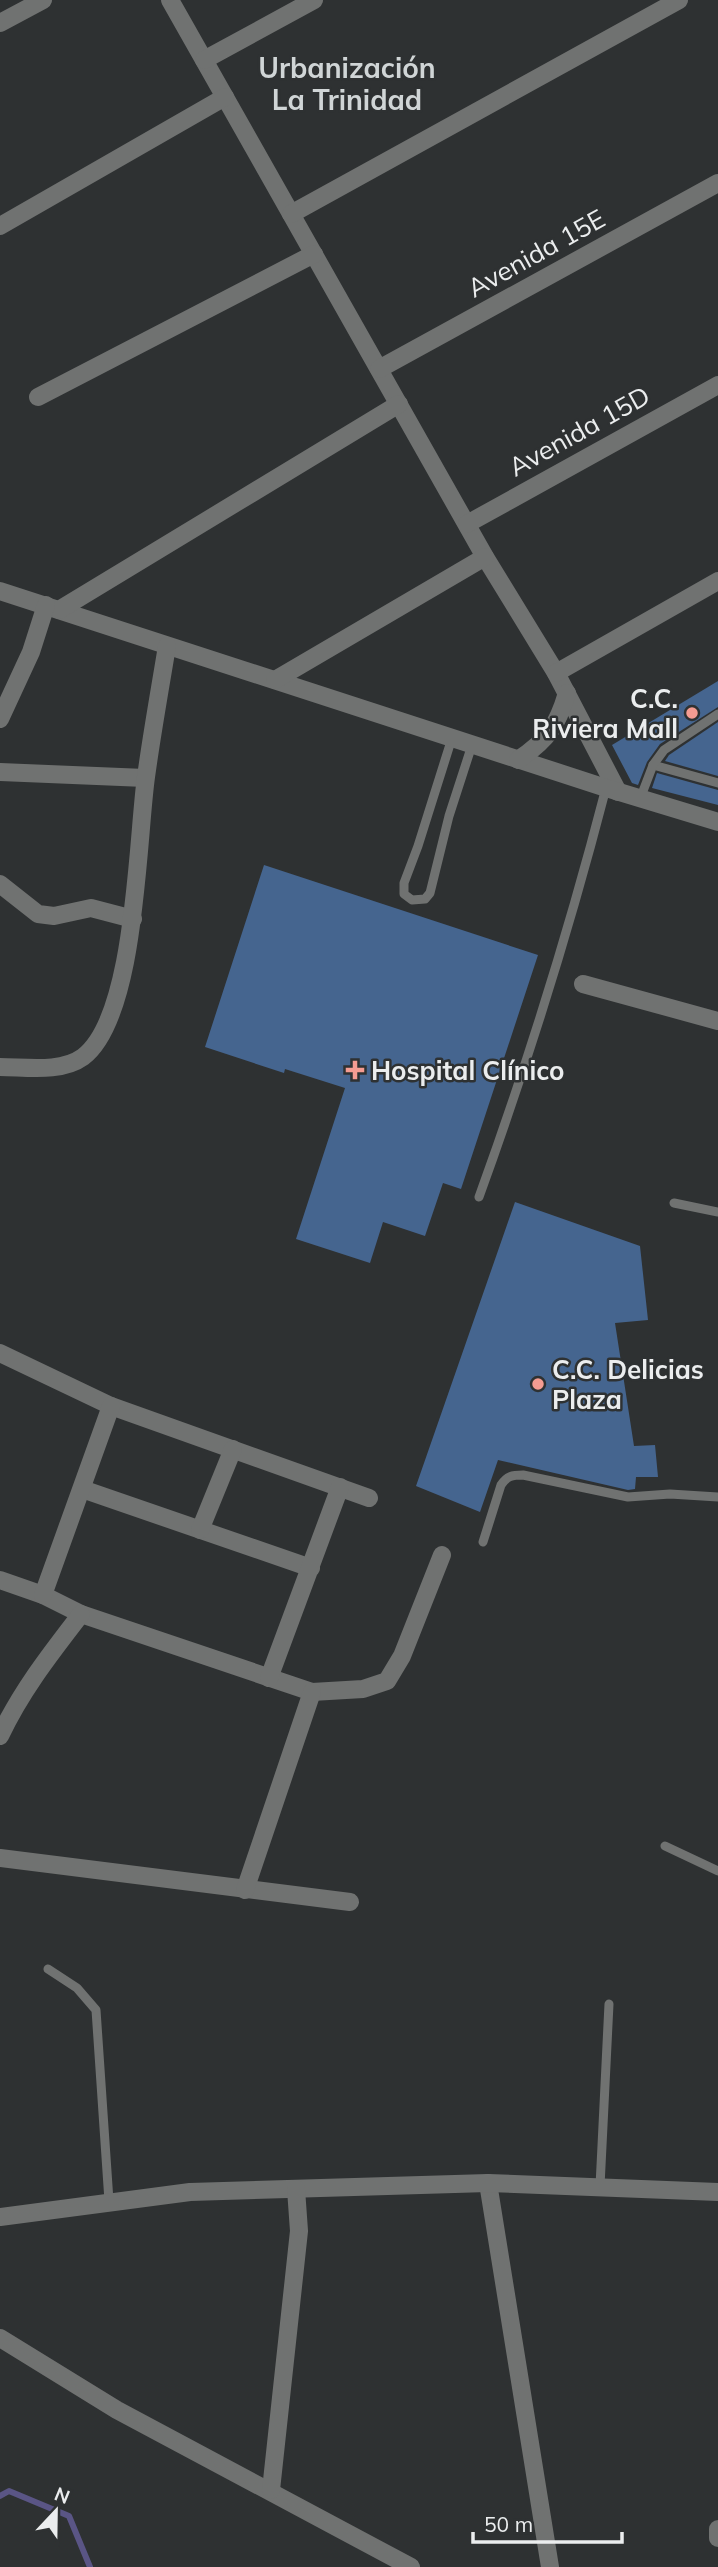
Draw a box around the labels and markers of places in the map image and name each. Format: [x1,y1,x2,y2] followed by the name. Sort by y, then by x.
[532,682,678,745] place label: C.C. Riviera Mall
[684,705,700,721] marker: C.C. Riviera Mall
[371,1054,564,1087] place label: Hospital Clínico
[345,1060,365,1080] marker: Hospital Clínico
[552,1353,704,1416] place label: C.C. Delicias Plaza
[530,1376,546,1392] marker: C.C. Delicias Plaza

